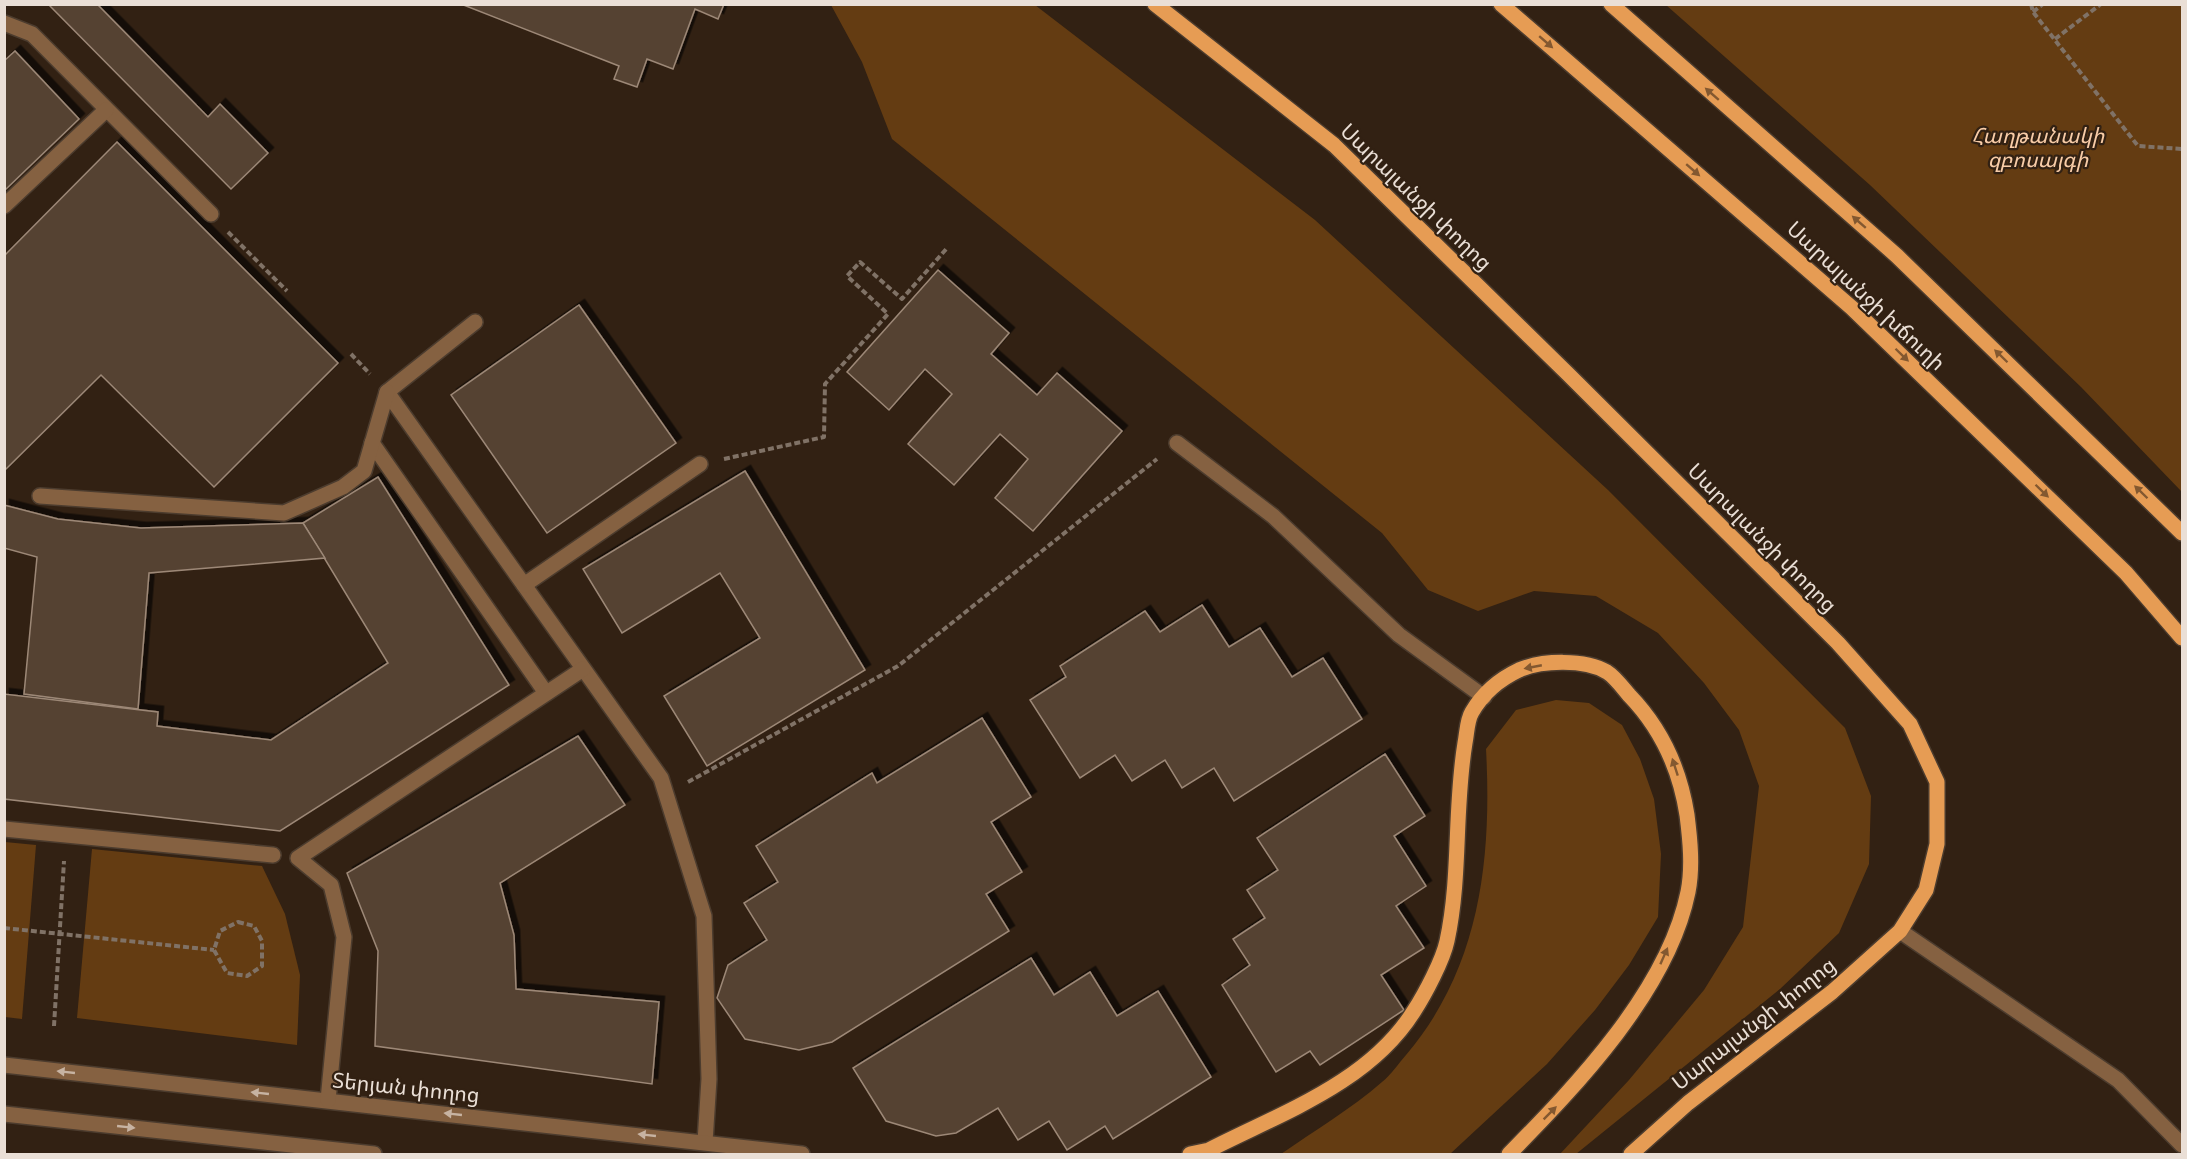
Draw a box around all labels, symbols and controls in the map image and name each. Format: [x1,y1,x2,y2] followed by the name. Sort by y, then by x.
[1538,35,1553,48] one-way arrow
[1705,87,1720,101] one-way arrow
[1336,119,1496,275] street label: Սարալանջի փողոց
[1972,124,2105,173] park label: Հաղթանակի զբոսայգի
[1686,163,1701,177] one-way arrow
[1852,216,1867,229] one-way arrow
[1782,217,1950,375] street label: Սարալանջի խճուղի
[1894,348,1908,362] one-way arrow
[1994,350,2009,363] one-way arrow
[1683,459,1841,617] street label: Սարալանջի փողոց
[2034,484,2049,498] one-way arrow
[2135,485,2149,499] one-way arrow
[1523,662,1542,671] one-way arrow
[1670,758,1679,776] one-way arrow
[1659,947,1669,965] one-way arrow
[1668,953,1840,1095] street label: Սարալանջի փողոց
[56,1067,75,1077] one-way arrow
[331,1068,481,1108] street label: Տերյան փողոց
[250,1088,269,1098] one-way arrow
[1543,1105,1557,1120] one-way arrow
[444,1109,463,1119] one-way arrow
[116,1123,135,1132] one-way arrow
[638,1130,657,1140] one-way arrow

